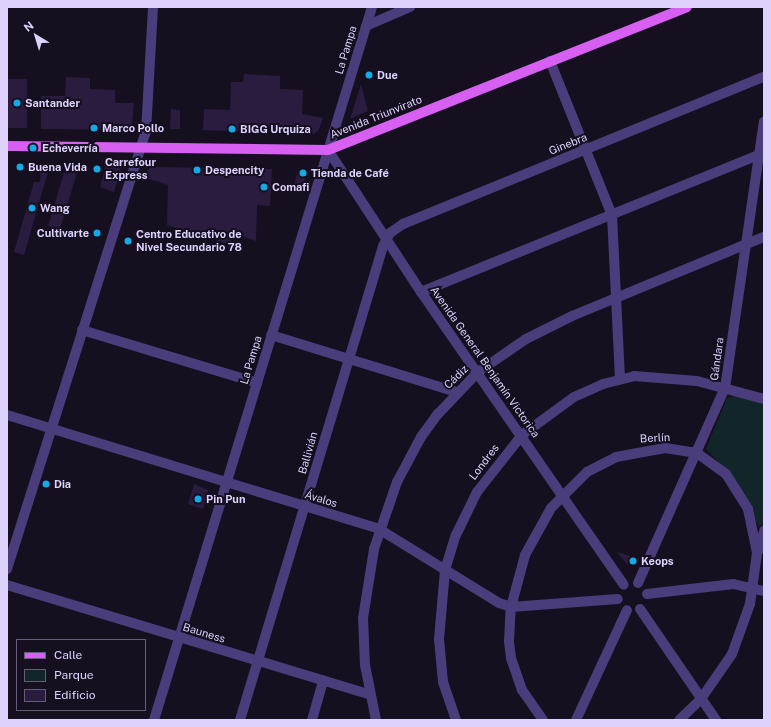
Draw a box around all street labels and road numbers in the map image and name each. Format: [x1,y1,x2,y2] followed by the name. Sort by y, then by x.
[332,24,360,76] street label: La Pampa
[328,93,424,141] street label: Avenida Triunvirato
[547,130,589,158] street label: Ginebra
[427,284,543,440] street label: Avenida General Benjamín Victorica
[237,334,265,386] street label: La Pampa
[707,337,727,381] street label: Gándara
[441,362,471,392] street label: Cádiz
[296,430,320,476] street label: Ballivián
[640,431,670,445] street label: Berlín
[466,442,502,482] street label: Londres
[303,488,339,510] street label: Ávalos
[181,620,227,646] street label: Bauness

